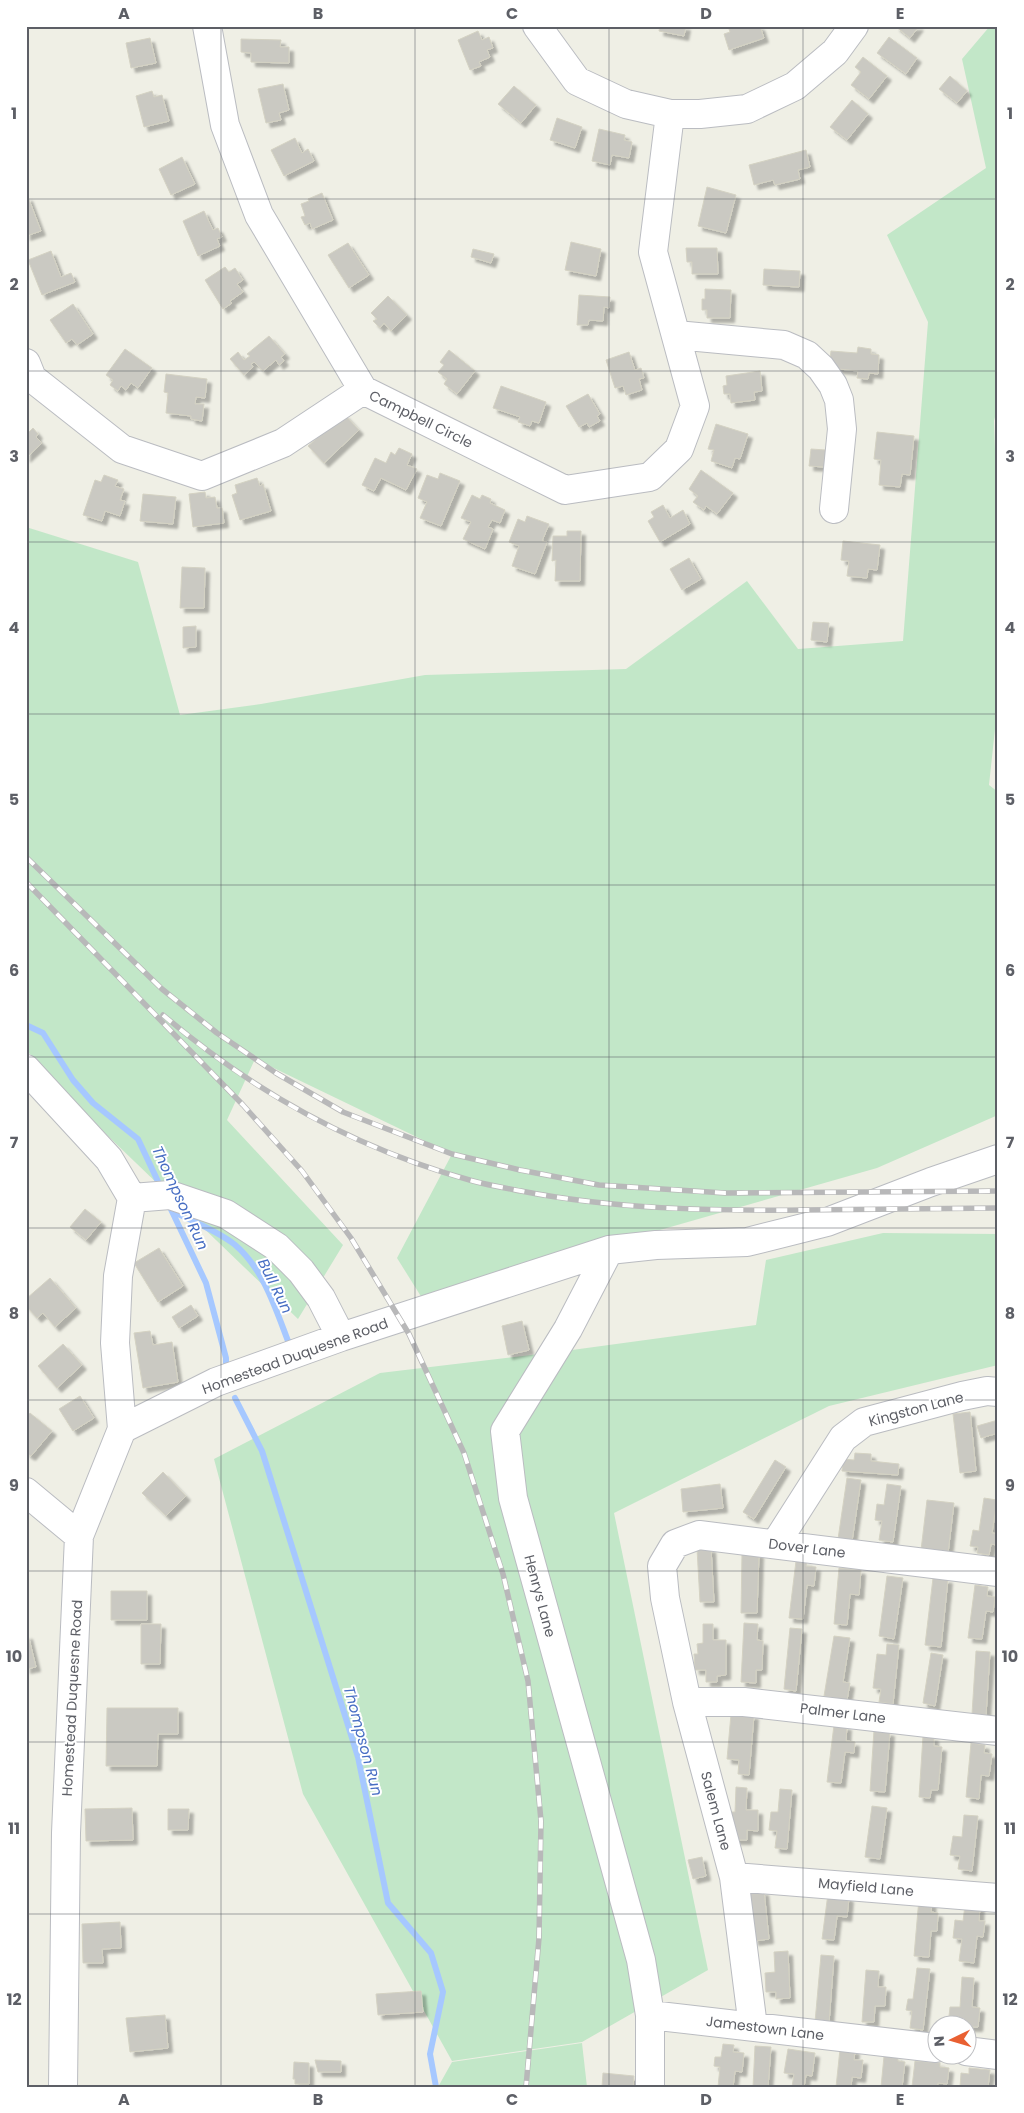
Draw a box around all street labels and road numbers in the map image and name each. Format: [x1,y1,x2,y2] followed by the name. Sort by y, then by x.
[366,385,476,453] street label: Campbell Circle
[199,1313,391,1399] street label: Homestead Duquesne Road
[866,1387,966,1431] street label: Kingston Lane
[767,1533,847,1563] street label: Dover Lane
[519,1553,561,1640] street label: Henrys Lane
[57,1599,87,1797] street label: Homestead Duquesne Road
[799,1698,887,1728] street label: Palmer Lane
[696,1769,736,1853] street label: Salem Lane
[817,1873,915,1901] street label: Mayfield Lane
[705,2011,825,2045] street label: Jamestown Lane

